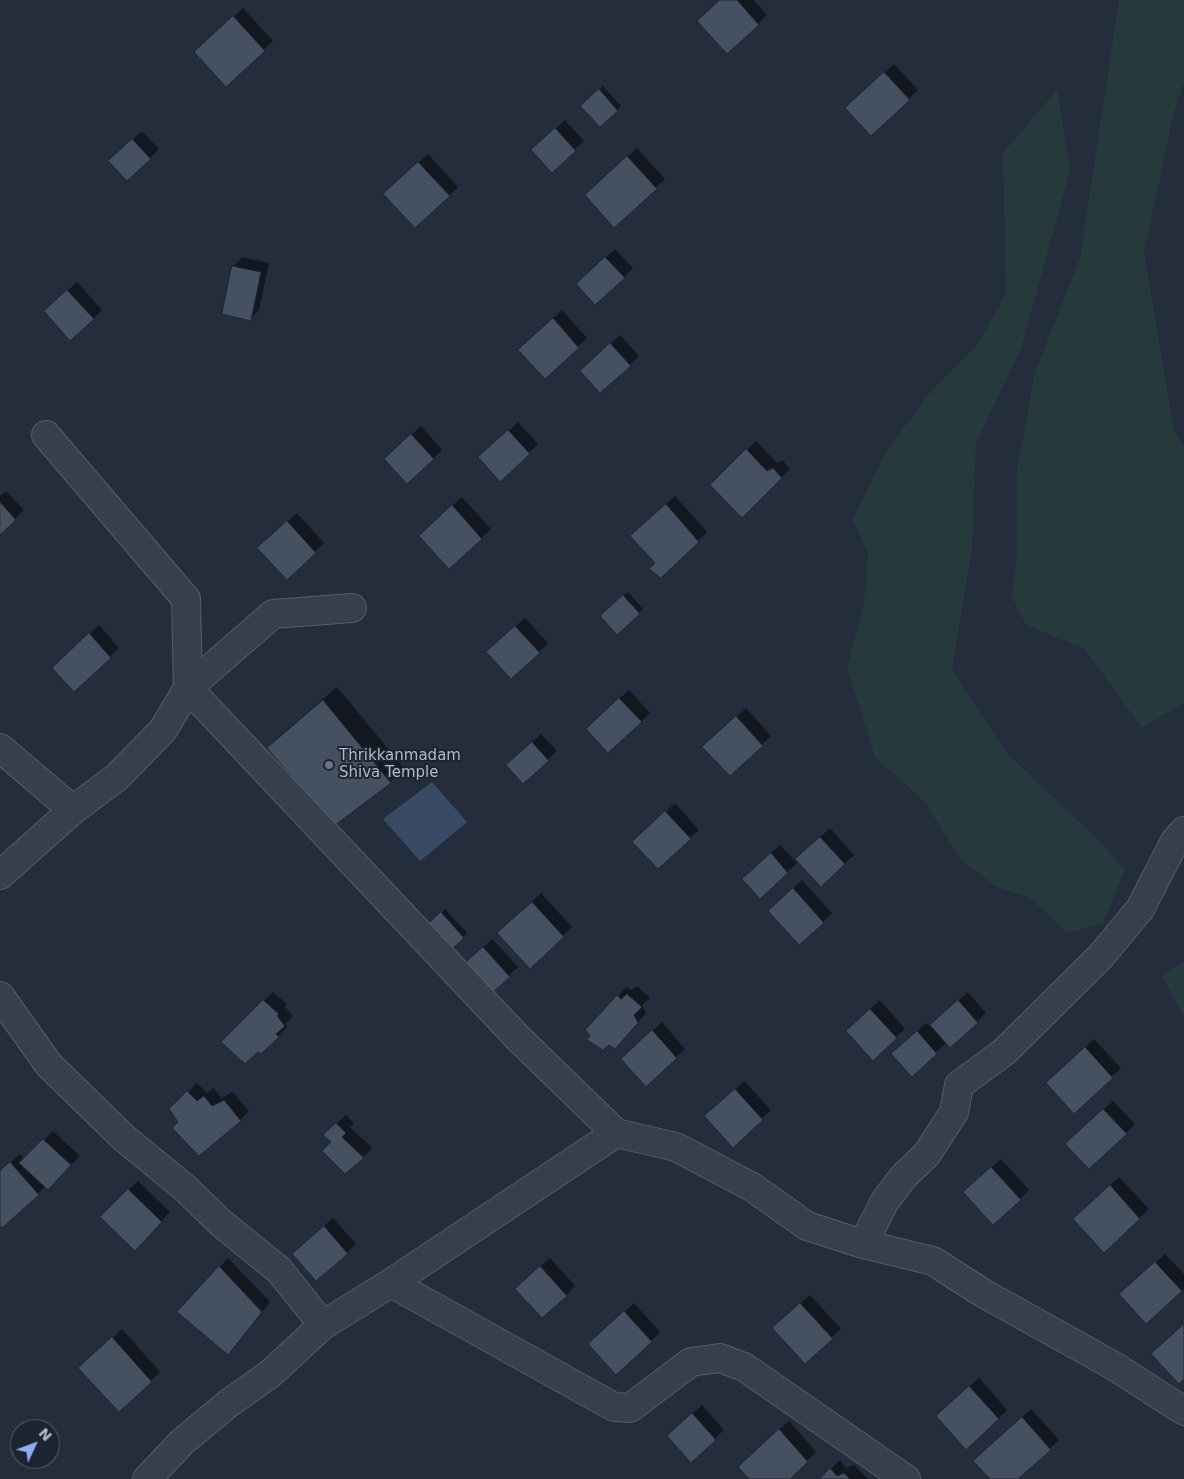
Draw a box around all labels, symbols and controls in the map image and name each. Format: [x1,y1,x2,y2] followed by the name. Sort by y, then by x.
[339,747,461,782] place label: Thrikkanmadam Shiva Temple
[323,759,335,771] marker: Thrikkanmadam Shiva Temple
[10,1419,60,1469] north arrow
[35,1425,55,1444] text: N

